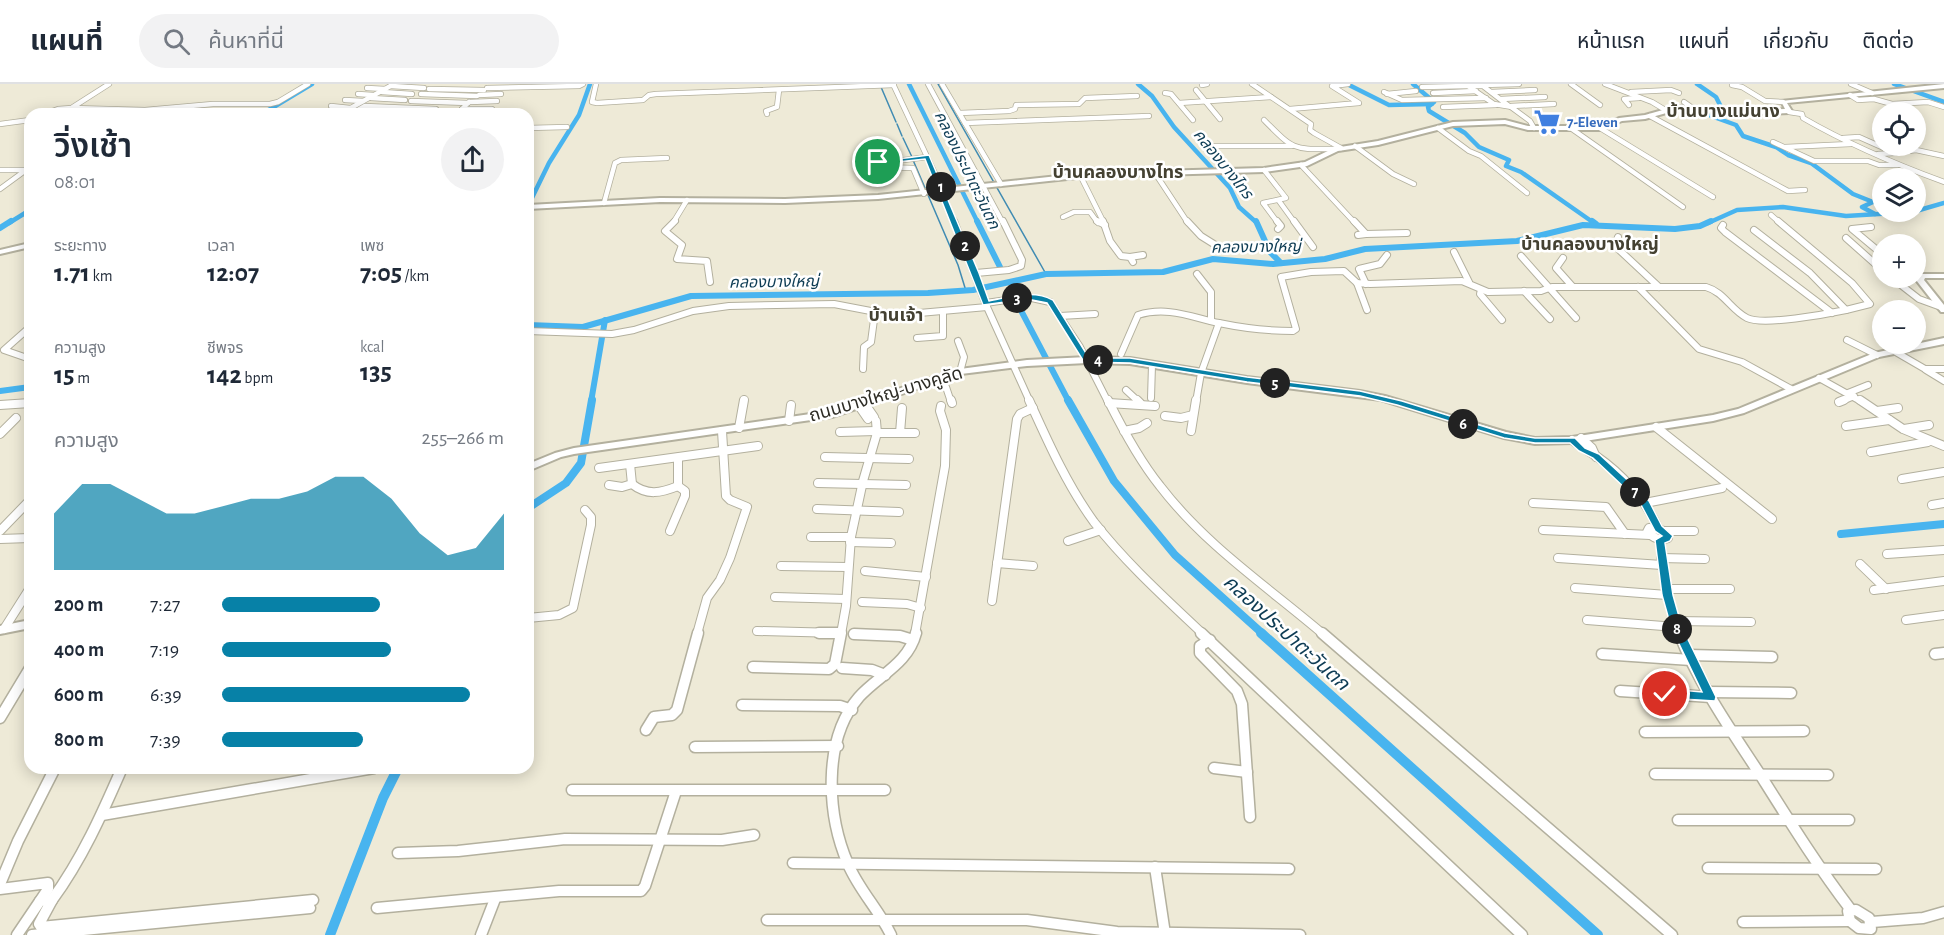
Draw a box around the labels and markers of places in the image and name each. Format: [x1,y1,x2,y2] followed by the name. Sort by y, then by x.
[1532,107,1562,137] supermarket icon: 7-Eleven
[1567,115,1618,130] place label: 7-Eleven
[852,136,903,187] pin
[926,172,956,202] pin: 1
[950,231,980,261] pin: 2
[1002,283,1032,313] pin: 3
[1083,345,1113,375] pin: 4
[1260,368,1290,398] pin: 5
[1448,409,1478,439] pin: 6
[1620,477,1650,507] pin: 7
[1662,614,1692,644] pin: 8
[1639,668,1690,719] pin

